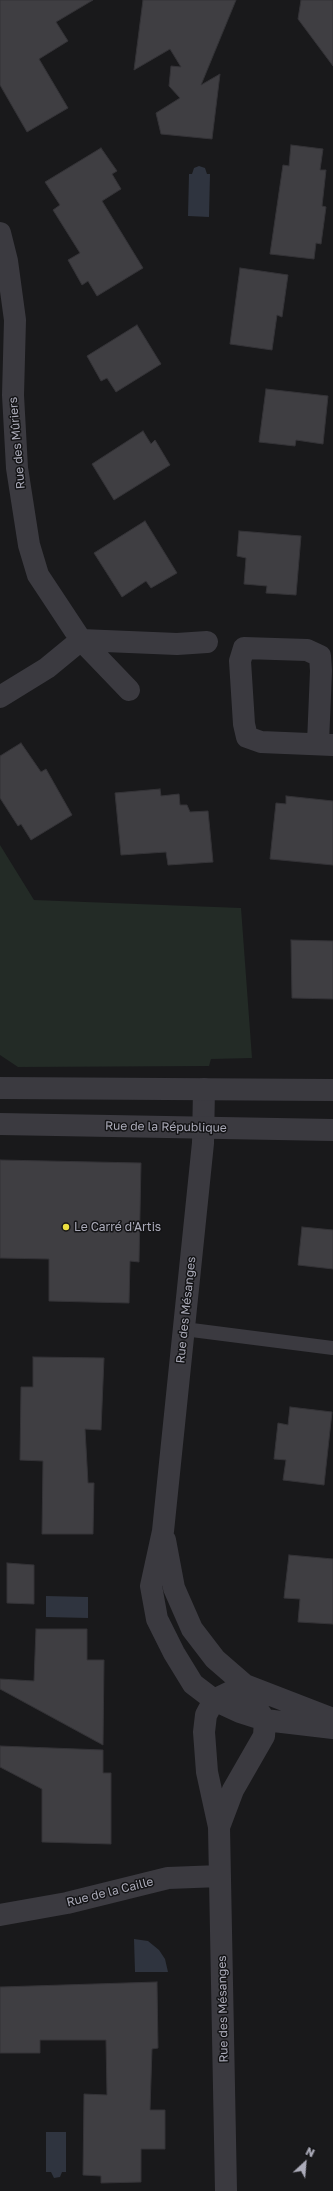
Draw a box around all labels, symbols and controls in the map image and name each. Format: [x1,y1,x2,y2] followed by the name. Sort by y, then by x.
[6,396,28,490] street label: Rue des Mûriers
[105,1119,227,1135] street label: Rue de la République
[74,1220,161,1234] place label: Le Carré d'Artis
[61,1222,71,1232] marker: Le Carré d'Artis
[173,1256,199,1364] street label: Rue des Mésanges
[65,1874,155,1910] street label: Rue de la Caille
[215,1955,231,2063] street label: Rue des Mésanges
[285,2143,325,2183] north arrow
[304,2144,317,2159] text: N

